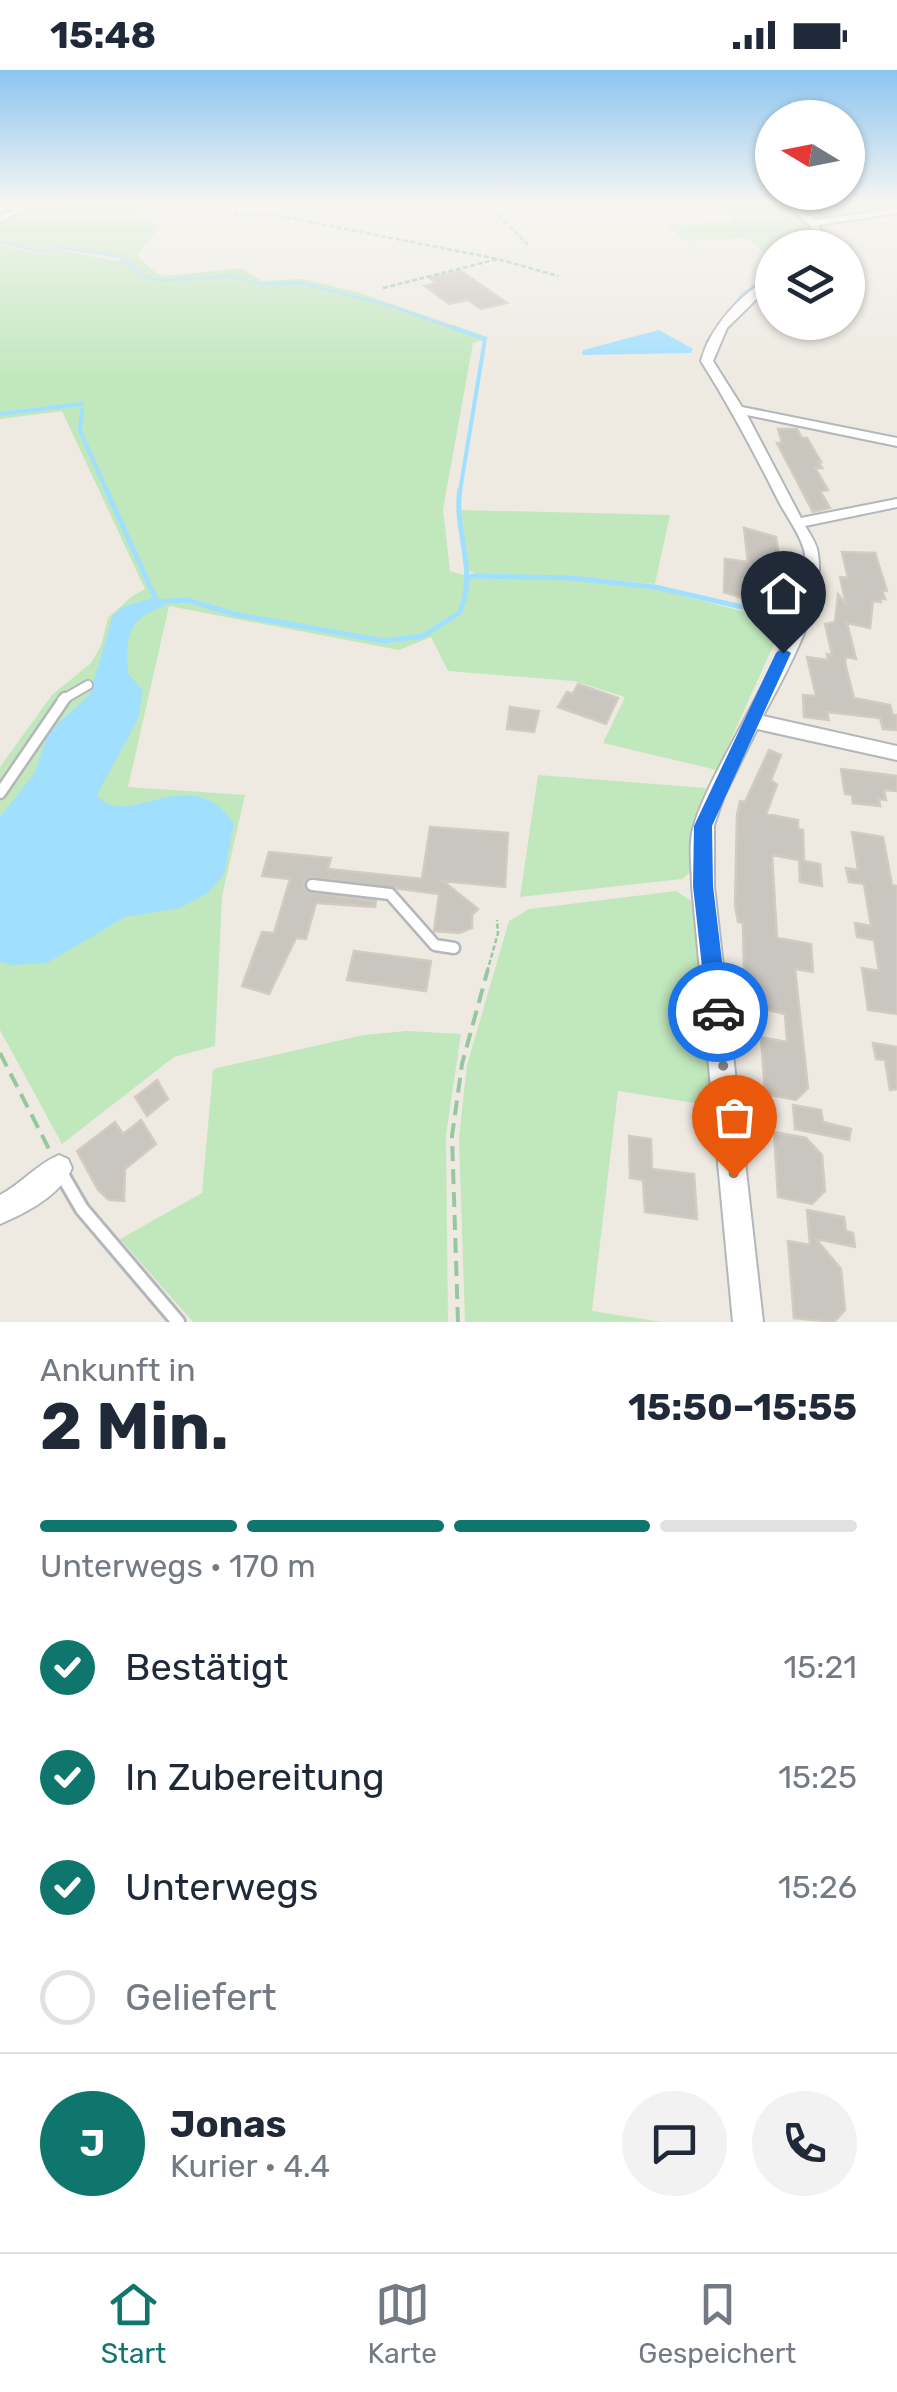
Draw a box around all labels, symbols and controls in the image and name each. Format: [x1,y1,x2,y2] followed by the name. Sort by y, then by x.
[50,12,156,58] text: 15:48
[755,100,865,210] north arrow
[755,100,865,340] map controls
[755,230,865,340] button: layers
[741,551,826,654] pin
[756,566,811,621] icon: home
[668,962,768,1062] courier
[691,985,746,1040] icon: car
[692,1075,777,1178] pin
[707,1090,762,1145] icon: bag
[40,1351,196,1389] text: Ankunft in
[628,1384,857,1430] text: 15:50–15:55
[40,1388,229,1465] text: 2 Min.
[40,1547,316,1585] text: Unterwegs · 170 m
[40,1640,95,1695] icon: check
[125,1644,288,1690] text: Bestätigt
[784,1648,857,1686] text: 15:21
[40,1750,95,1805] icon: check
[125,1754,385,1800] text: In Zubereitung
[778,1758,857,1796] text: 15:25
[40,1860,95,1915] icon: check
[125,1864,318,1910] text: Unterwegs
[778,1868,857,1906] text: 15:26
[125,1974,277,2020] text: Geliefert
[622,2091,727,2196] button: chat
[752,2091,857,2196] button: phone
[170,2101,287,2147] text: Jonas
[80,2120,105,2166] text: J
[170,2147,330,2185] text: Kurier · 4.4
[101,2277,166,2370] tab: Start
[368,2277,437,2370] tab: Karte
[638,2277,796,2370] tab: Gespeichert

